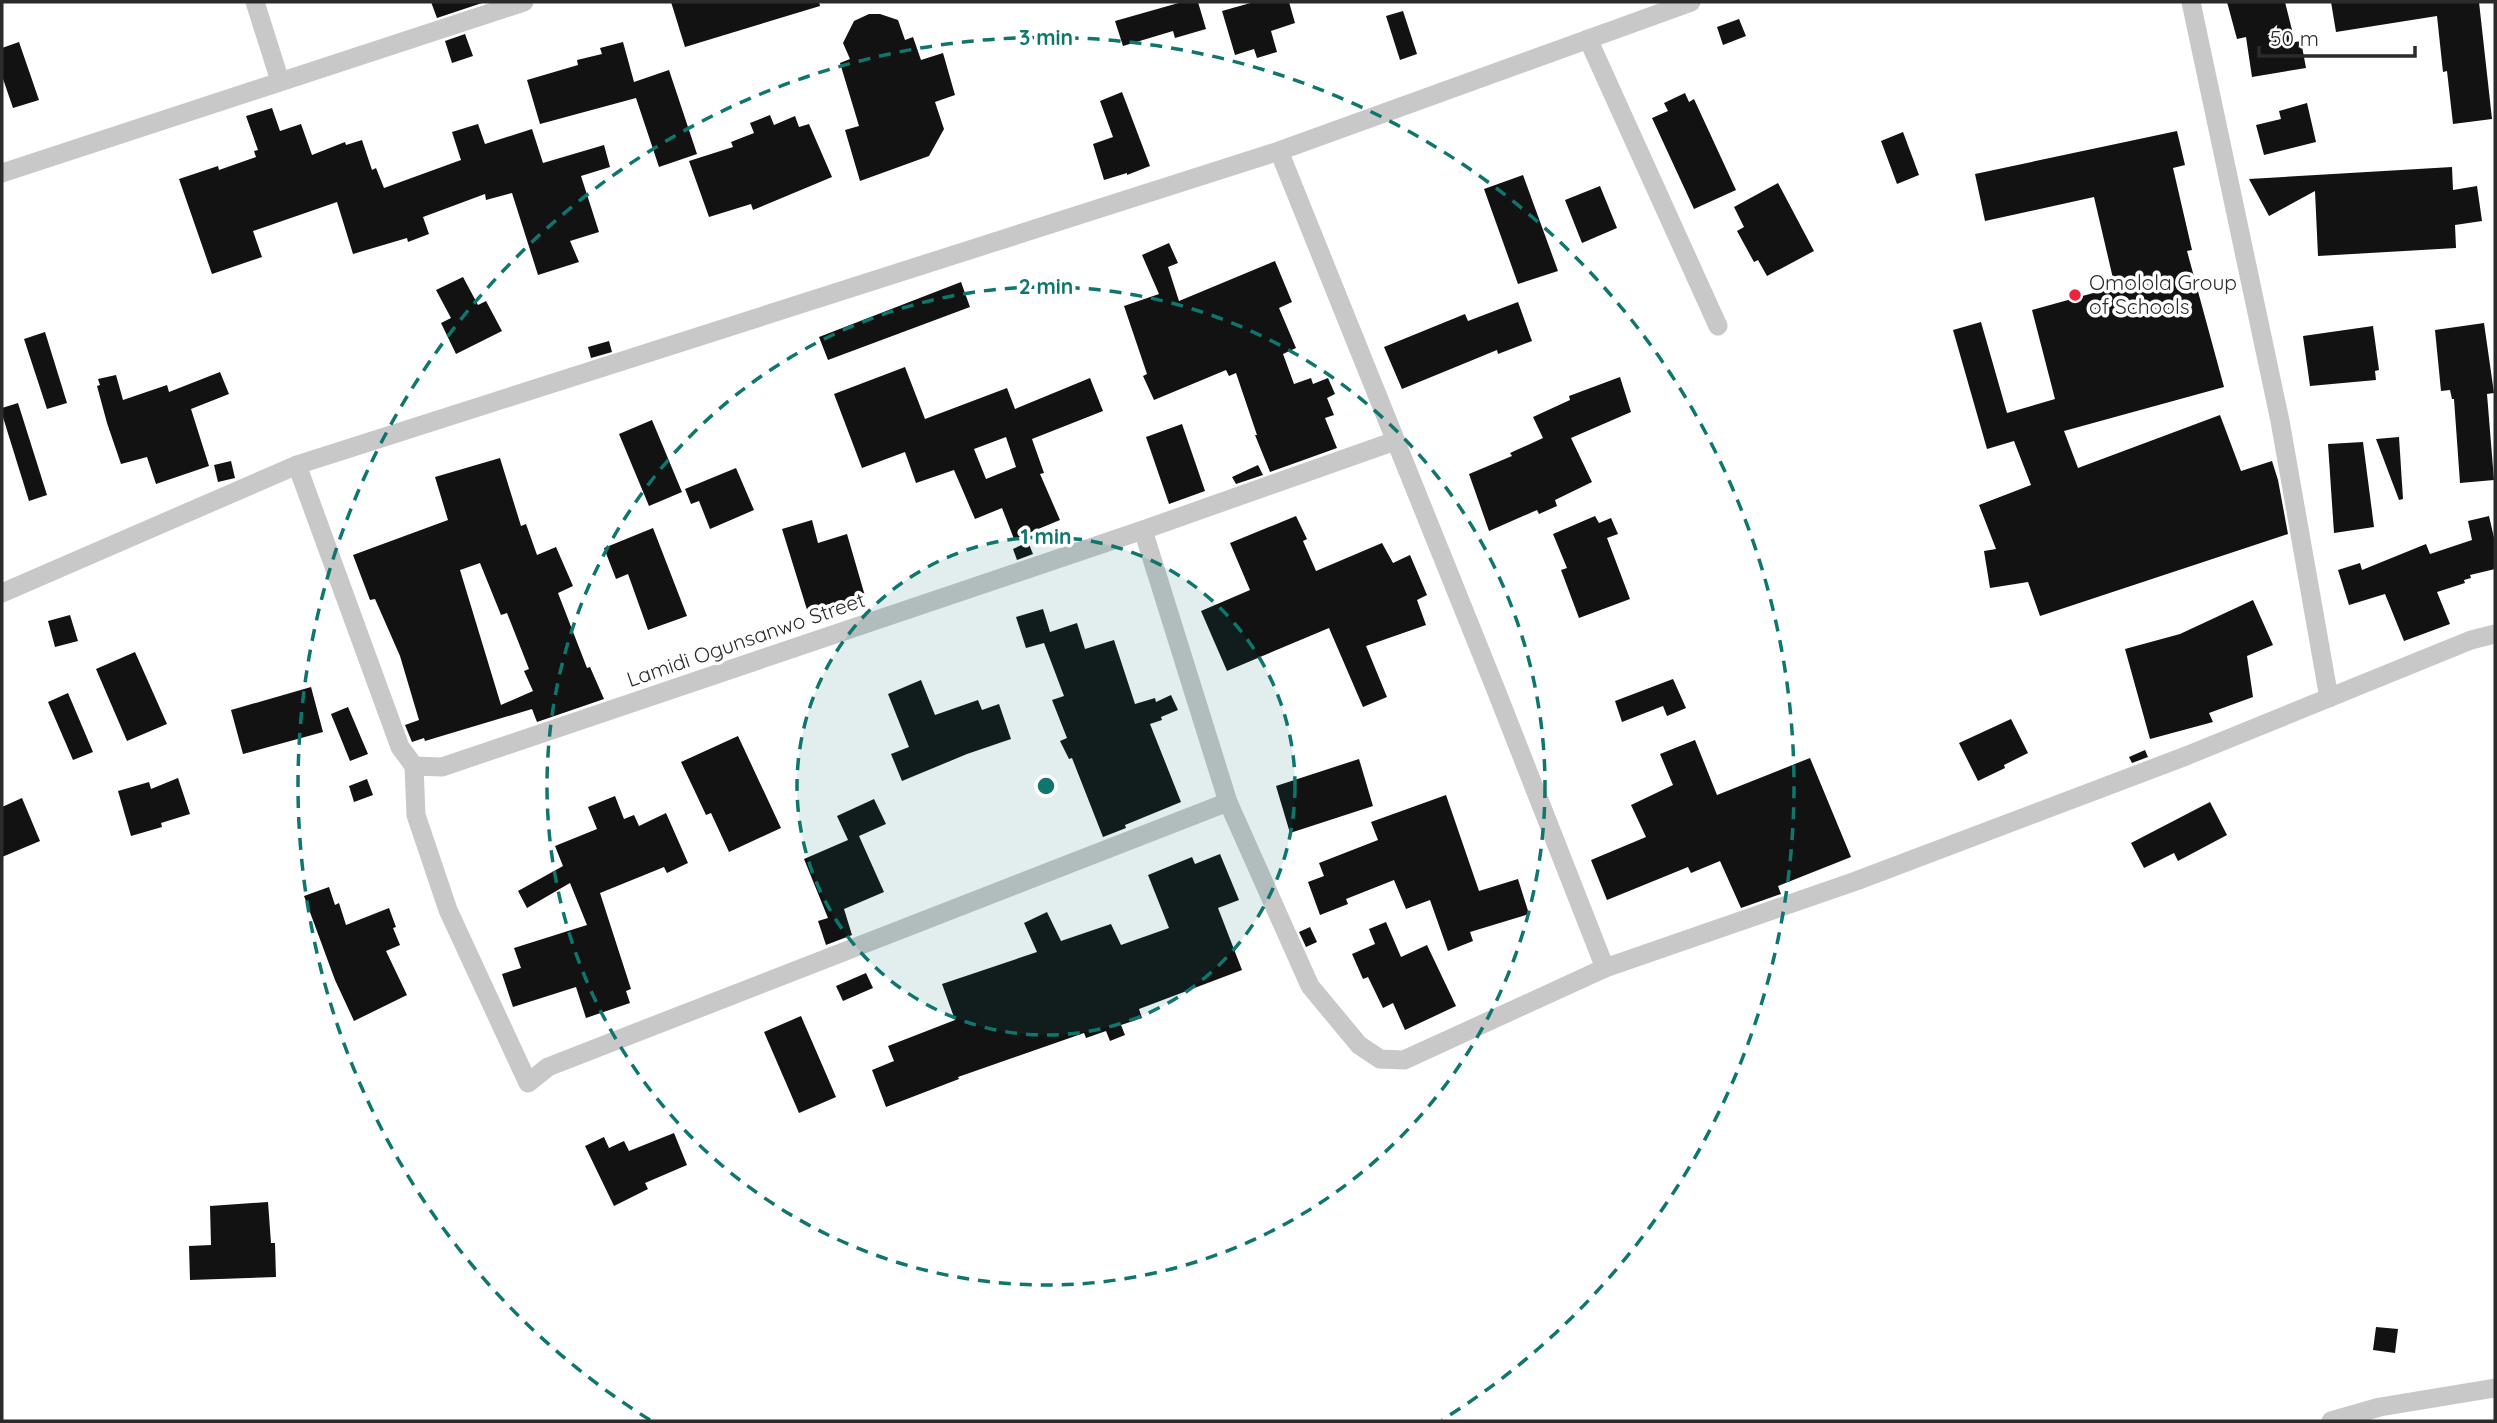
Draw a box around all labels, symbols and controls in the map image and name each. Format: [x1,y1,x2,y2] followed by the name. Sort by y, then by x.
[2259,14,2415,58] scale bar
[1019,24,1073,50] text: 3 min
[2270,25,2319,51] text: 50 m
[2089,269,2237,319] place label: Omolola Group of Schools
[1019,273,1073,299] text: 2 min
[2067,287,2083,303] marker: Omolola Group of Schools
[1021,523,1071,549] text: 1 min
[623,586,868,692] street label: Lamidi Ogunsanwo Street
[1034,774,1058,798] centre of rings

